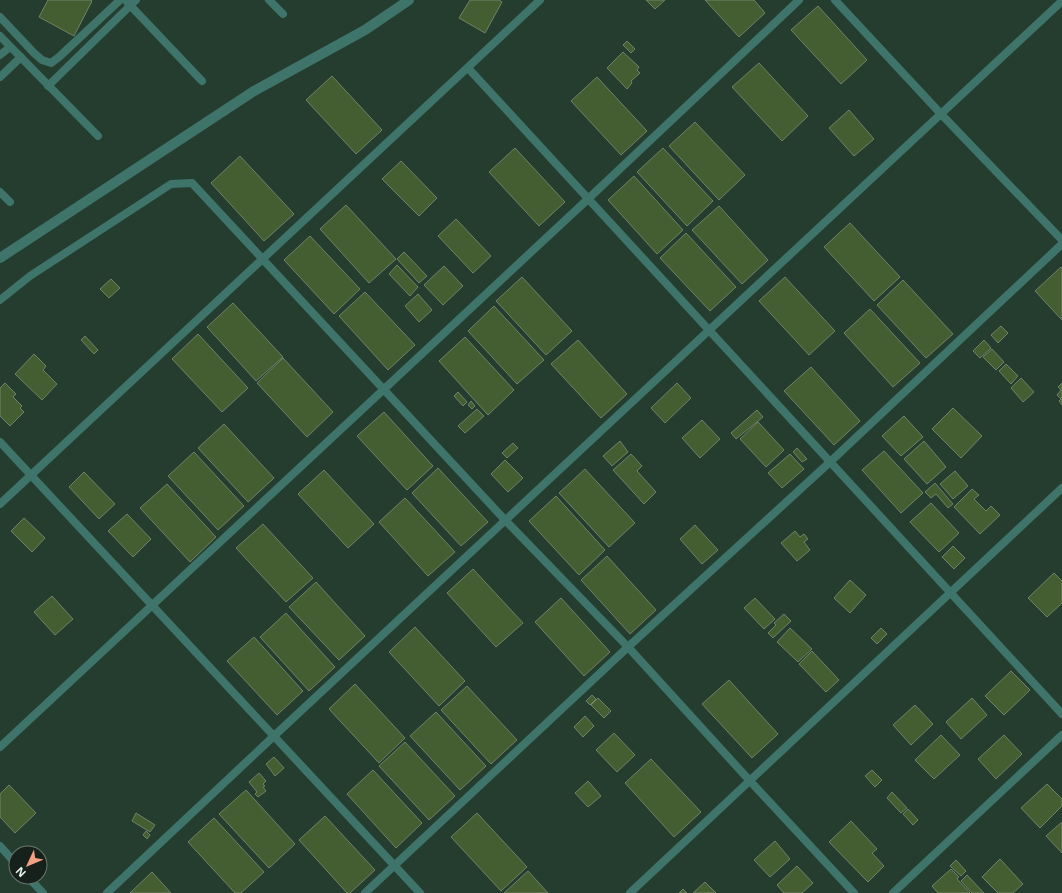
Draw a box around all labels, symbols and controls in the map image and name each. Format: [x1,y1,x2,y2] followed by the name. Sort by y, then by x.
[8,845,48,885] north arrow
[12,864,29,881] text: N

